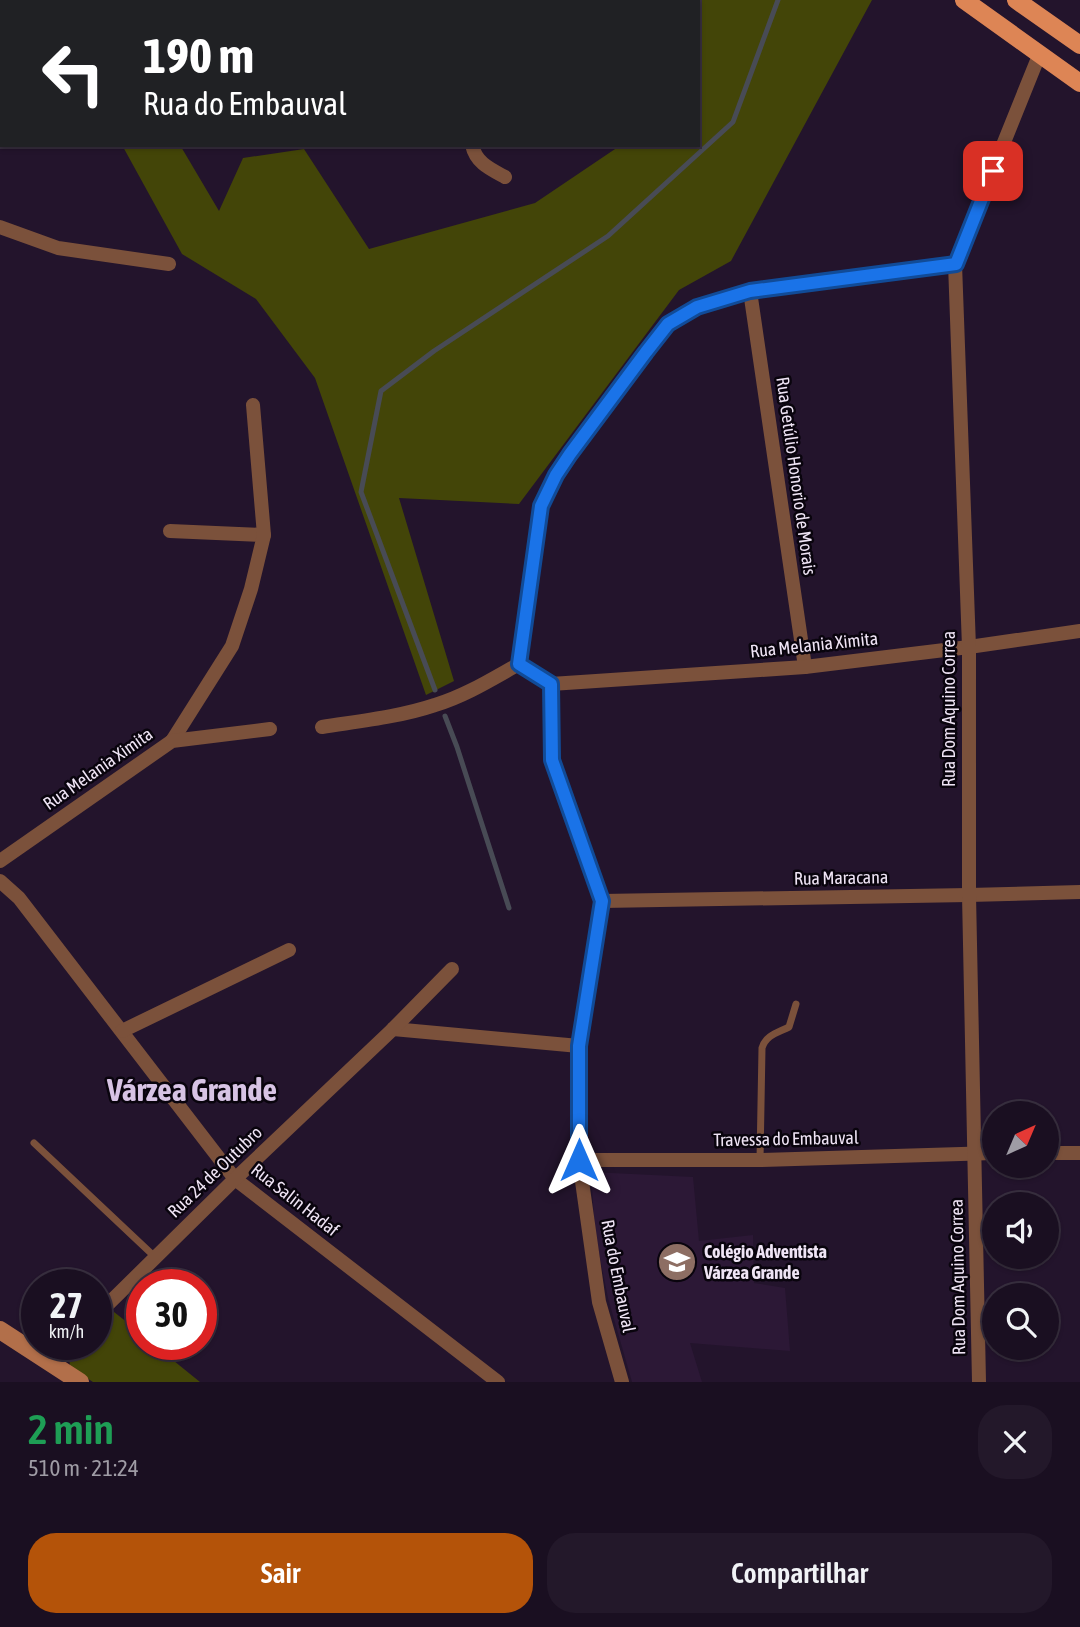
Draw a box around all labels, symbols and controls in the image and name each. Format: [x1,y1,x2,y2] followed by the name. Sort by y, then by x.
[143,27,254,83] text: 190 m
[28,28,119,119] icon: left
[143,85,347,122] text: Rua do Embauval
[963,141,1023,201] pin
[974,152,1012,190] icon: arrive
[772,375,821,576] street label: Rua Getúlio Honorio de Morais
[749,627,879,662] street label: Rua Melania Ximita
[938,631,959,787] street label: Rua Dom Aquino Correa
[39,723,156,814] street label: Rua Melania Ximita
[794,866,888,889] street label: Rua Maracana
[106,1071,277,1108] district label: Várzea Grande
[982,1101,1059,1178] north arrow
[982,1101,1059,1360] map controls
[163,1122,266,1222] street label: Rua 24 de Outubro
[542,1123,616,1197] position arrow
[713,1127,859,1150] street label: Travessa do Embauval
[247,1159,343,1240] street label: Rua Salin Hadaf
[982,1192,1059,1269] button: sound
[946,1199,969,1355] street label: Rua Dom Aquino Correa
[597,1218,640,1334] street label: Rua do Embauval
[656,1241,698,1283] school or university icon: Colégio Adventista Várzea Grande
[703,1241,827,1283] place label: Colégio Adventista Várzea Grande
[126,1269,217,1360] speed limit sign: 30
[982,1283,1059,1360] button: search
[50,1285,83,1325] text: 27
[49,1321,84,1342] text: km/h
[28,1405,114,1453] text: 2 min
[978,1405,1052,1479] button: close
[28,1455,139,1481] text: 510 m · 21:24
[28,1533,533,1613] button: Sair
[547,1533,1052,1613] button: Compartilhar

